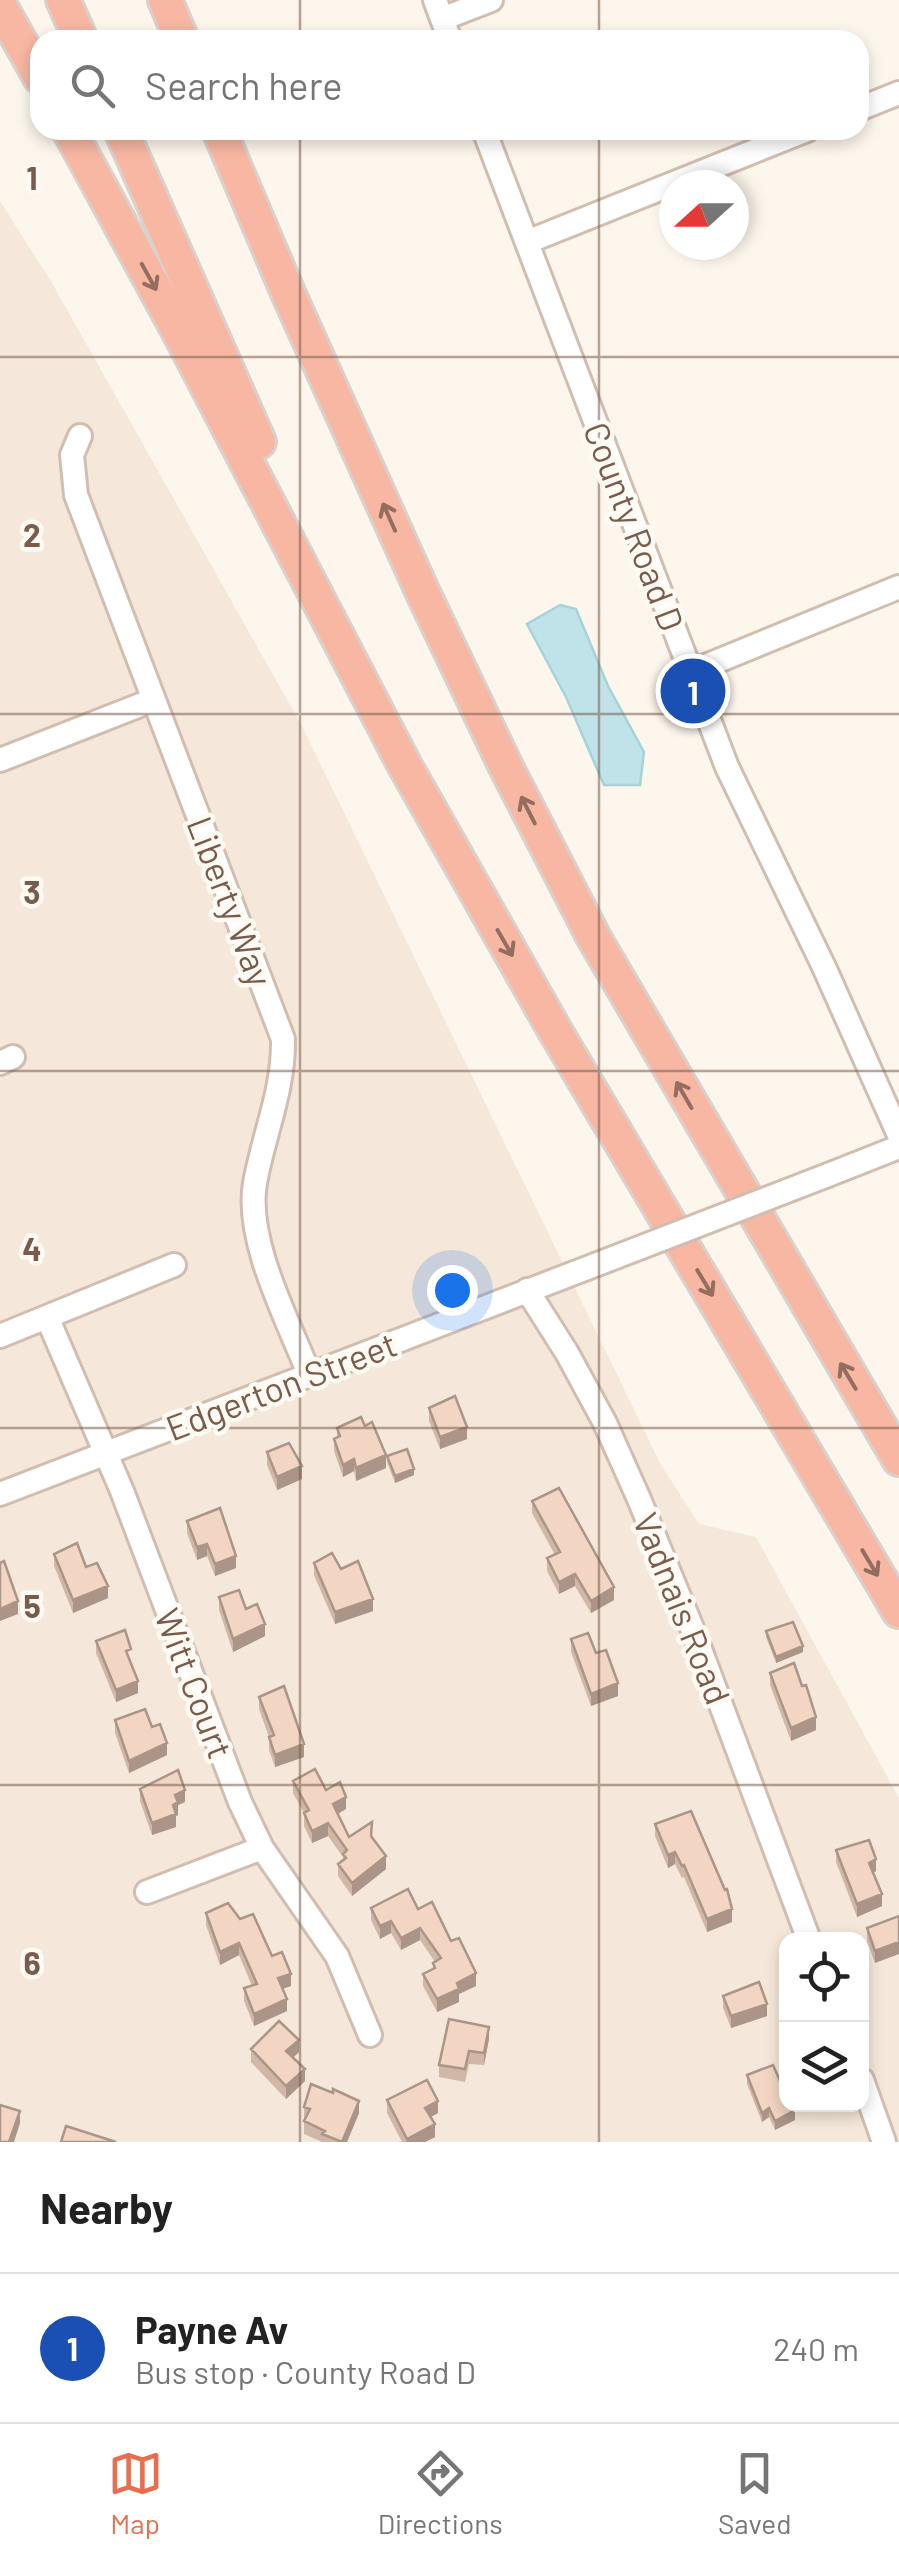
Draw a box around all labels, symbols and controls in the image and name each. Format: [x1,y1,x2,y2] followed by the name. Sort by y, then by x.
[30,30,869,140] search box
[65,58,120,113] icon: search
[145,62,343,108] text: Search here
[26,158,38,196] text: 1
[659,170,749,260] north arrow
[140,262,159,291] one-way arrow
[576,416,694,636] street label: County Road D
[379,502,397,533] one-way arrow
[23,515,41,553] text: 2
[660,654,726,728] pin: 1
[518,796,537,825] one-way arrow
[179,810,283,992] street label: Liberty Way
[23,872,41,910] text: 3
[496,927,516,957] one-way arrow
[674,1081,694,1110] one-way arrow
[22,1229,42,1267] text: 4
[427,1265,478,1316] your location
[695,1268,715,1297] one-way arrow
[160,1322,402,1448] street label: Edgerton Street
[838,1362,858,1391] one-way arrow
[626,1506,740,1710] street label: Vadnais Road
[861,1548,881,1577] one-way arrow
[23,1586,41,1624] text: 5
[147,1602,243,1764] street label: Witt Court
[779,1932,869,2112] map controls
[779,1932,869,2022] button: locate
[23,1943,41,1981] text: 6
[779,2022,869,2112] button: layers
[40,2182,173,2232] text: Nearby
[135,2306,288,2352] text: Payne Av
[67,2329,78,2367] text: 1
[773,2329,859,2367] text: 240 m
[135,2352,476,2390] text: Bus stop · County Road D
[108,2446,163,2540] tab: Map
[378,2446,503,2540] tab: Directions
[718,2446,791,2540] tab: Saved

